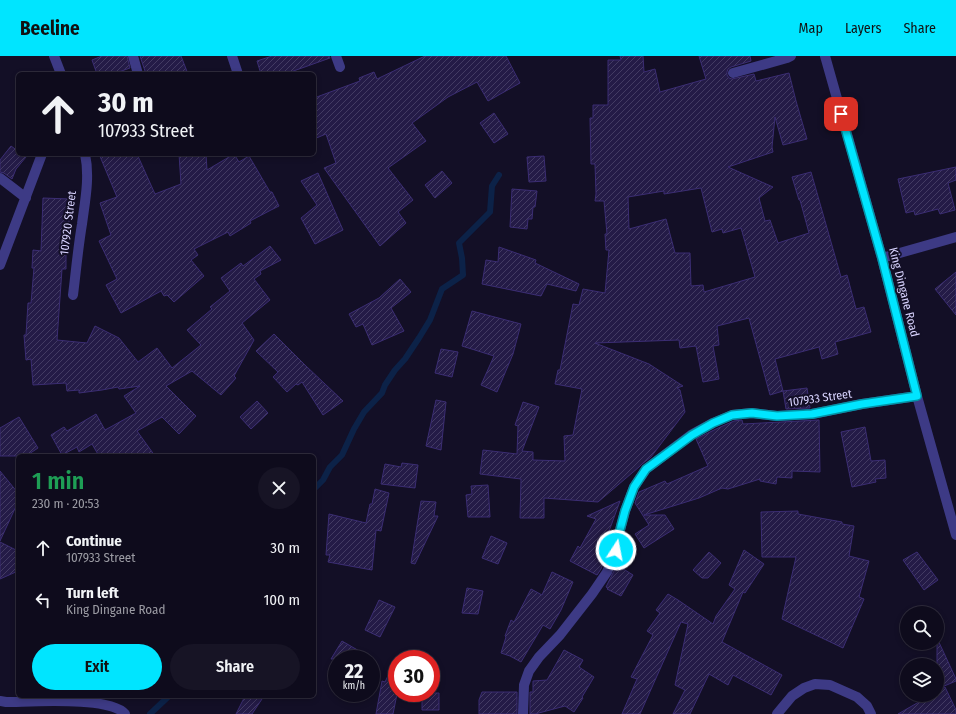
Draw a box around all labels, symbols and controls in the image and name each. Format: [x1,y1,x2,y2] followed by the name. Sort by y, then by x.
[20,17,80,40] text: Beeline
[799,20,823,37] text: Map
[845,20,881,37] text: Layers
[903,20,936,37] text: Share
[98,86,154,119] text: 30 m
[32,88,84,140] icon: ahead
[824,97,858,131] pin
[830,103,852,125] icon: arrive
[98,120,194,142] text: 107933 Street
[57,190,79,256] street label: 107920 Street
[886,246,922,338] street label: King Dingane Road
[787,387,853,409] street label: 107933 Street
[32,467,84,495] text: 1 min
[258,467,300,509] button: close
[32,496,99,511] text: 230 m · 20:53
[595,529,637,571] position arrow
[66,532,122,550] text: Continue
[32,537,54,559] icon: ahead
[270,539,300,557] text: 30 m
[66,550,136,565] text: 107933 Street
[66,584,119,602] text: Turn left
[32,589,54,611] icon: left
[263,591,300,609] text: 100 m
[66,602,165,617] text: King Dingane Road
[900,606,944,702] map controls
[900,606,944,650] button: search
[32,644,162,690] button: Exit
[170,644,300,690] button: Share
[388,650,440,702] speed limit sign: 30
[900,658,944,702] button: layers
[345,659,363,683] text: 22
[343,680,365,692] text: km/h

